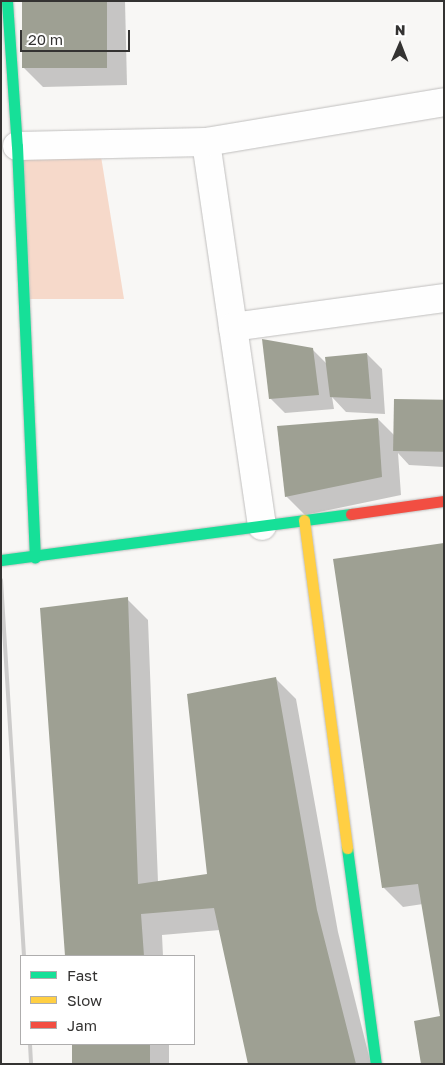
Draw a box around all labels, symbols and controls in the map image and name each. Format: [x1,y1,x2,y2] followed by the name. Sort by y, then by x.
[22,20,132,52] scale bar
[375,20,425,70] north arrow
[395,21,406,38] text: N
[28,30,63,48] text: 20 m
[20,955,195,1045] legend
[67,966,98,984] text: Fast
[67,991,102,1009] text: Slow
[67,1016,97,1034] text: Jam

